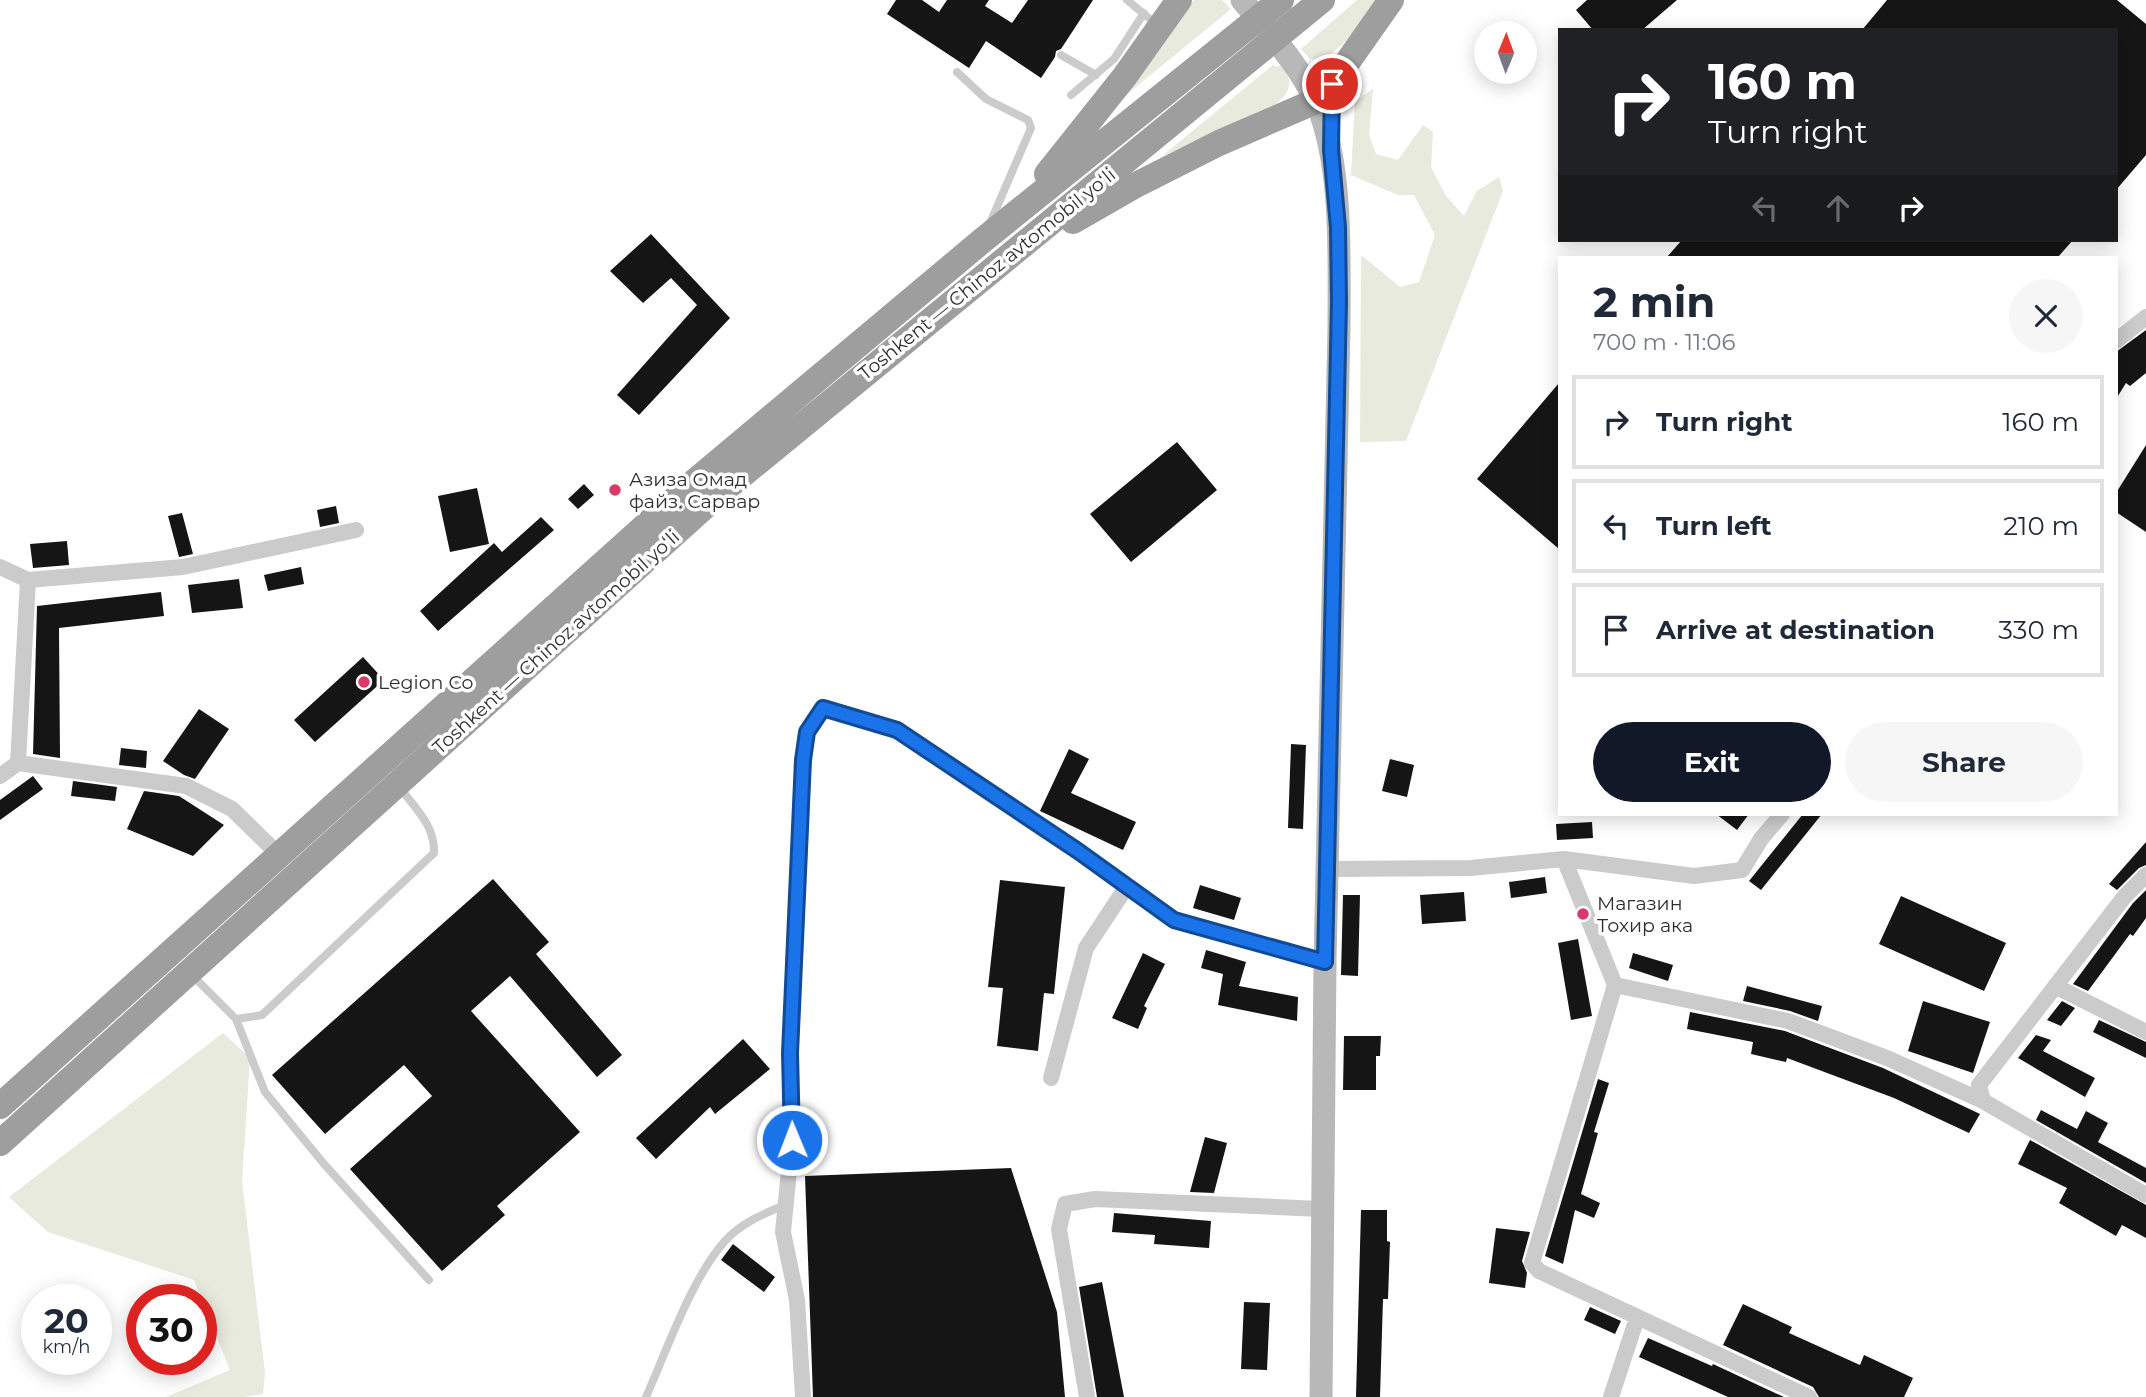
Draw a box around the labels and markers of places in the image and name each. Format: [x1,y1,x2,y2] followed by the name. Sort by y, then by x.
[1302,54,1362,114] pin
[629,468,760,513] place label: Азиза Омад файз. Сарвар
[607,482,623,498] marker: Азиза Омад файз. Сарвар
[378,671,473,694] place label: Legion Co
[356,674,372,690] marker: Legion Co
[1597,892,1693,937] place label: Магазин Тохир ака
[1575,906,1591,922] marker: Магазин Тохир ака

